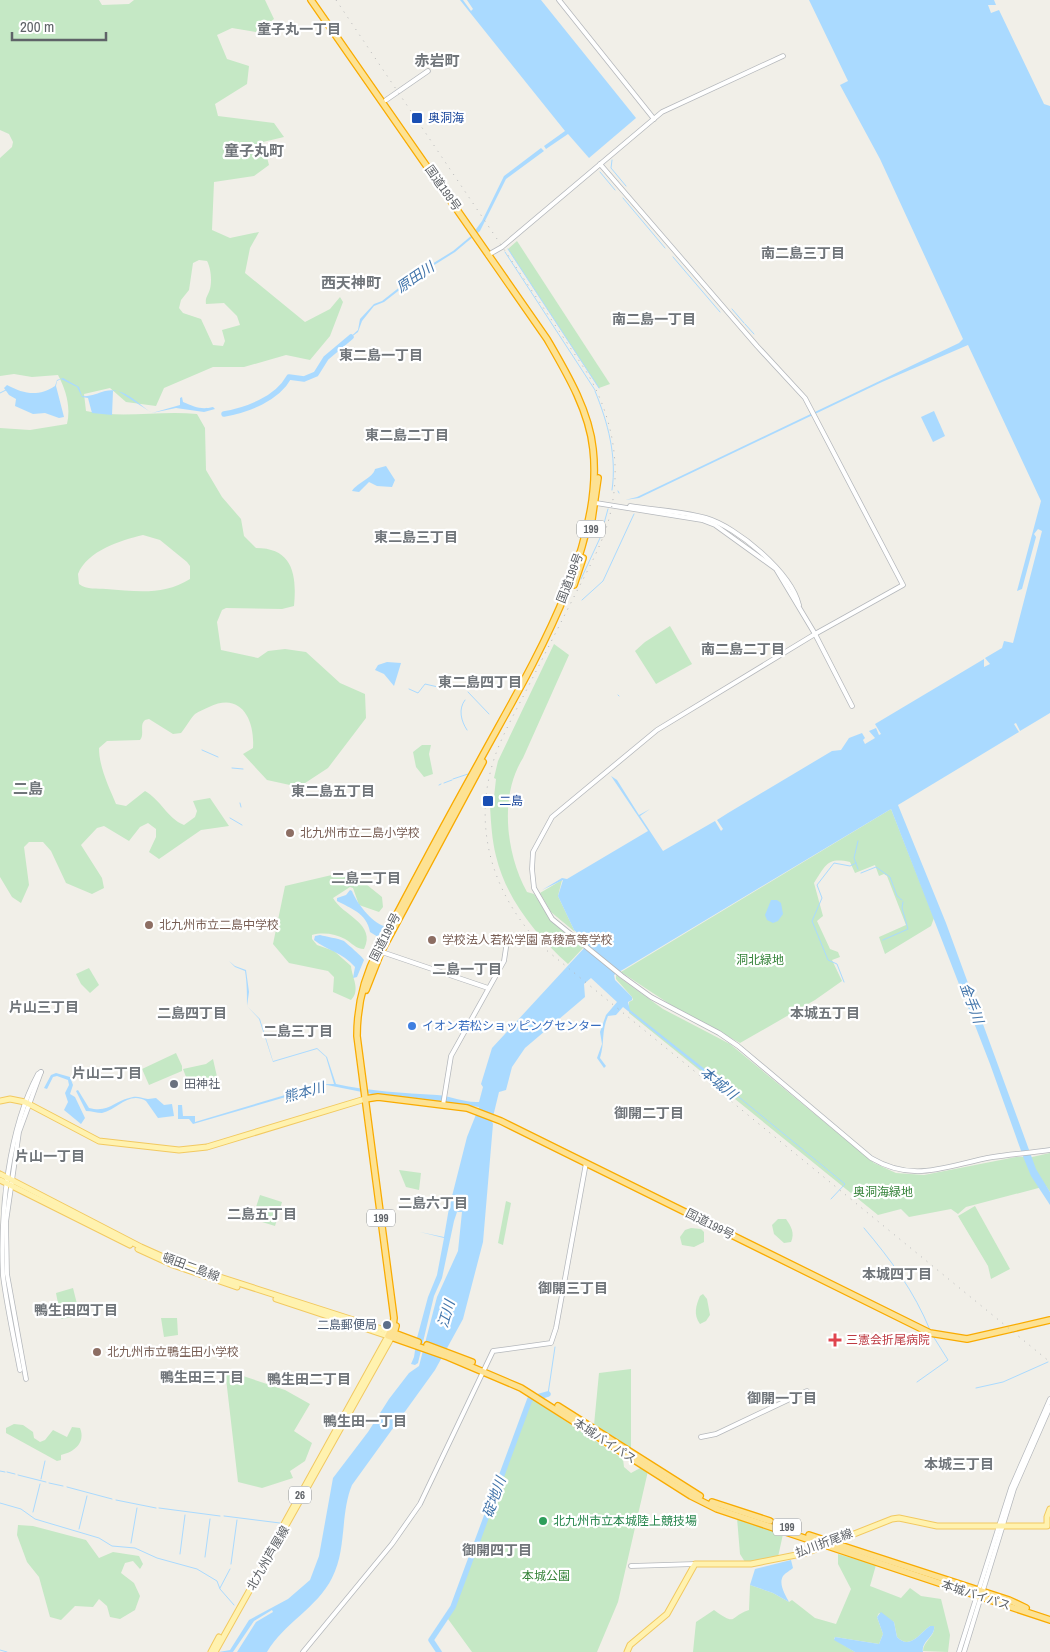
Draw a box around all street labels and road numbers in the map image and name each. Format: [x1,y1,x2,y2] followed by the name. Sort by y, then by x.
[421,162,465,214] street label: 国道199号
[577,520,605,538] road number: 199
[553,551,587,605] street label: 国道199号
[366,910,404,964] street label: 国道199号
[683,1205,737,1243] street label: 国道199号
[367,1210,395,1226] road number: 199
[160,1249,222,1285] street label: 頓田二島線
[571,1415,639,1467] street label: 本城バイパス
[289,1486,311,1504] road number: 26
[773,1518,801,1535] road number: 199
[243,1523,293,1593] street label: 北九州芦屋線
[793,1525,855,1561] street label: 払川折尾線
[939,1576,1013,1614] street label: 本城バイパス

